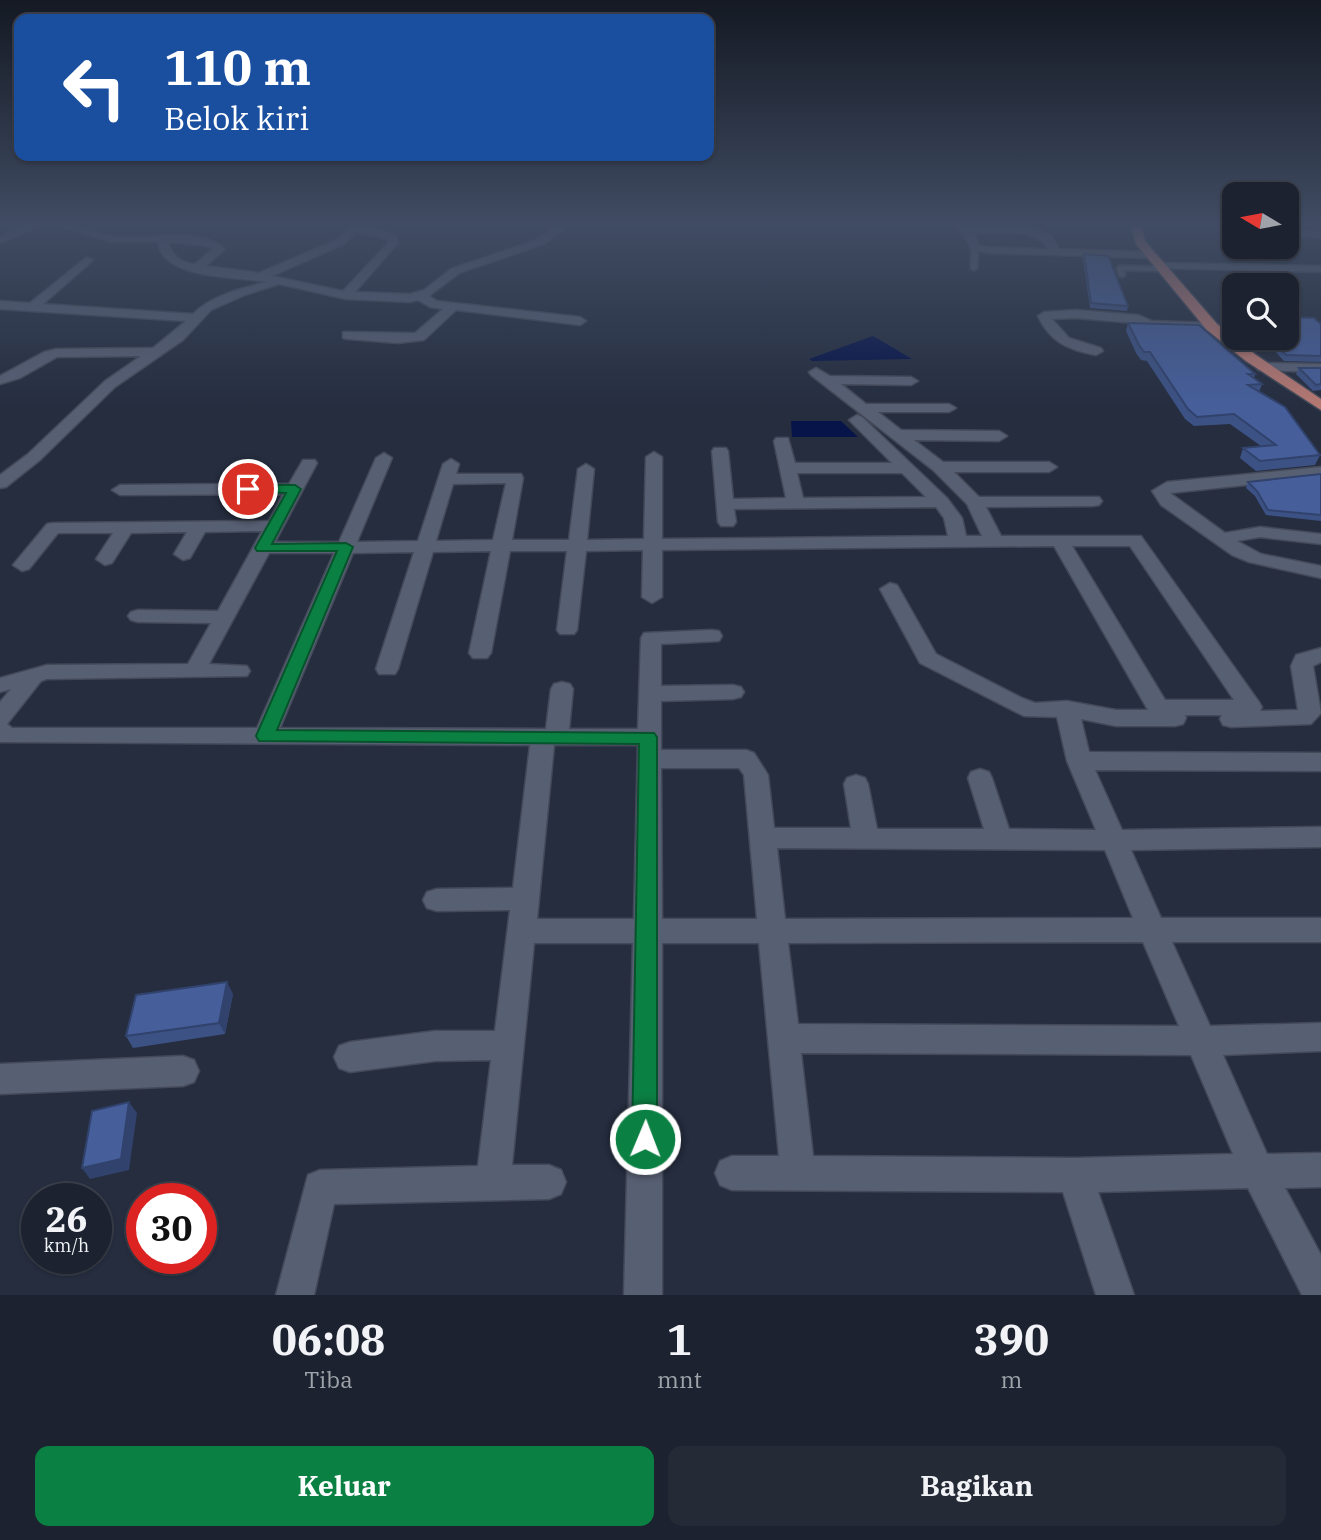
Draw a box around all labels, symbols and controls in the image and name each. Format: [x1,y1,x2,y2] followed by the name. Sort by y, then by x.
[164,35,311,98] text: 110 m
[49,42,140,133] icon: left
[164,97,309,139] text: Belok kiri
[1222,182,1298,259] north arrow
[1222,182,1299,350] map controls
[1222,273,1299,350] button: search
[218,459,278,519] pin
[229,470,267,508] icon: arrive
[608,1102,682,1176] position arrow
[126,1183,217,1274] speed limit sign: 30
[45,1196,88,1242] text: 26
[44,1234,89,1257] text: km/h
[272,1312,385,1367] text: 06:08
[667,1312,692,1367] text: 1
[974,1312,1049,1367] text: 390
[304,1364,353,1394] text: Tiba
[657,1364,702,1394] text: mnt
[1000,1364,1022,1394] text: m
[35,1446,654,1526] button: Keluar
[668,1446,1286,1526] button: Bagikan

